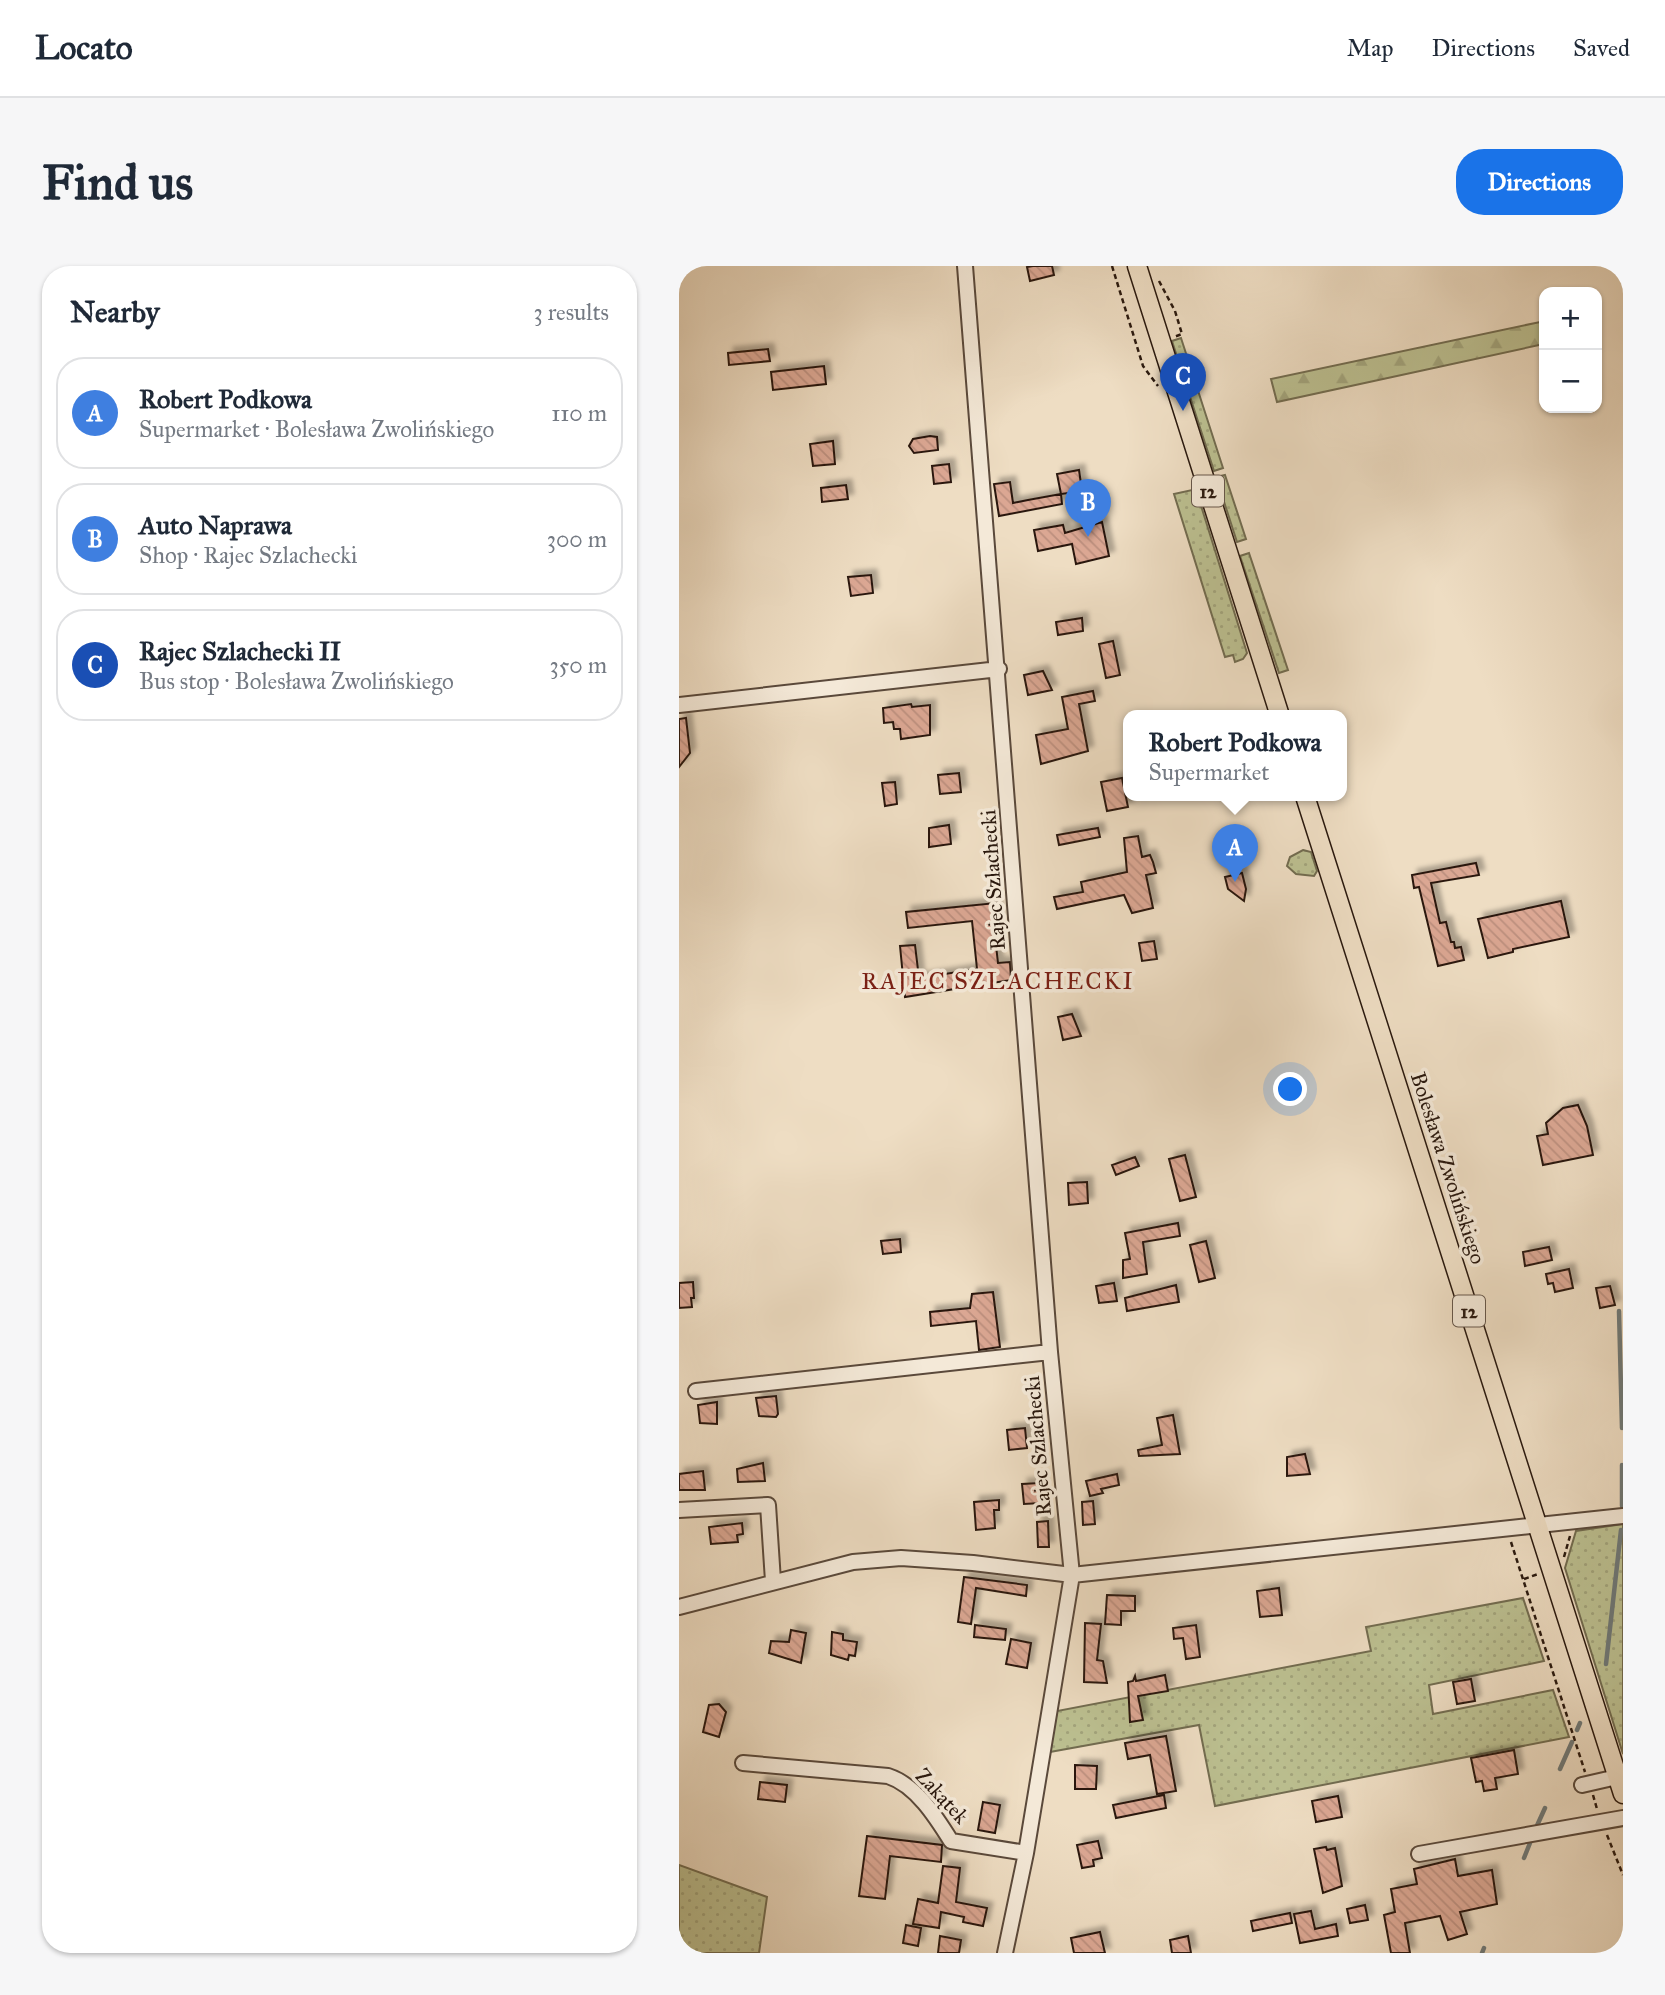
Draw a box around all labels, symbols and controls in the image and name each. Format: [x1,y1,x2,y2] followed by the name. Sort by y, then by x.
[35,28,133,68] text: Locato
[1347,33,1394,63] text: Map
[1432,33,1535,63] text: Directions
[1573,33,1630,63] text: Saved
[1456,149,1623,215] button: Directions
[42,153,193,212] text: Find us
[1539,287,1602,413] map controls
[1539,287,1602,350] button: +
[70,294,160,330] text: Nearby
[533,298,609,326] text: 3 results
[1539,350,1602,413] button: −
[1160,353,1206,411] pin: C
[139,383,312,415] text: Robert Podkowa
[87,399,103,427] text: A
[551,399,607,427] text: 110 m
[139,415,494,443] text: Supermarket · Bolesława Zwolińskiego
[1192,476,1224,507] road number: 12
[1065,479,1111,537] pin: B
[139,509,292,541] text: Auto Naprawa
[87,525,103,553] text: B
[547,525,607,553] text: 300 m
[139,541,357,569] text: Shop · Rajec Szlachecki
[139,635,341,667] text: Rajec Szlachecki II
[87,651,103,679] text: C
[549,651,607,679] text: 350 m
[139,667,454,695] text: Bus stop · Bolesława Zwolińskiego
[1123,710,1347,801] popup
[1149,726,1321,758] text: Robert Podkowa
[1149,758,1269,786] text: Supermarket
[975,809,1011,951] street label: Rajec Szlachecki
[1212,824,1258,882] pin: A
[861,966,1135,996] district label: RAJEC SZLACHECKI
[1405,1069,1491,1267] street label: Bolesława Zwolińskiego
[1273,1072,1307,1106] your location
[1453,1296,1485,1326] road number: 12
[1019,1374,1057,1517] street label: Rajec Szlachecki
[910,1763,974,1829] street label: Zakątek

